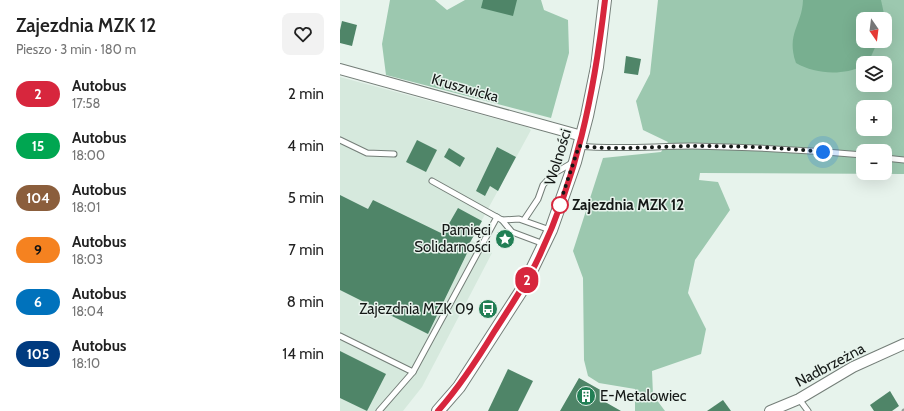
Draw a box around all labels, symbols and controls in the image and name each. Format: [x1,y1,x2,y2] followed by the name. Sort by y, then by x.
[856,12,892,48] north arrow
[856,12,892,180] map controls
[282,13,324,55] button: heart
[16,14,156,37] text: Zajezdnia MZK 12
[16,41,136,57] text: Pieszo · 3 min · 180 m
[856,56,892,92] button: layers
[429,70,501,106] street label: Kruszwicka
[72,77,126,95] text: Autobus
[34,85,42,103] text: 2
[288,85,324,103] text: 2 min
[72,95,100,111] text: 17:58
[856,100,892,136] button: +
[541,127,575,187] street label: Wolności
[72,129,126,147] text: Autobus
[32,137,44,155] text: 15
[287,137,324,155] text: 4 min
[813,142,833,162] your location
[856,144,892,180] button: −
[72,147,105,163] text: 18:00
[72,181,126,199] text: Autobus
[26,189,50,207] text: 104
[288,189,324,207] text: 5 min
[551,196,569,214] marker: Zajezdnia MZK 12
[572,196,684,214] place label: Zajezdnia MZK 12
[72,199,100,215] text: 18:01
[414,221,491,256] place label: Pamięci Solidarności
[494,228,516,250] place icon: Pamięci Solidarności
[72,233,126,251] text: Autobus
[34,241,42,259] text: 9
[288,241,324,259] text: 7 min
[72,251,103,267] text: 18:03
[514,267,540,293] line badge: 2
[523,271,531,289] text: 2
[72,285,126,303] text: Autobus
[34,293,42,311] text: 6
[287,293,324,311] text: 8 min
[477,298,499,320] bus stop icon: Zajezdnia MZK 09
[359,300,474,318] place label: Zajezdnia MZK 09
[72,303,103,319] text: 18:04
[72,337,126,355] text: Autobus
[792,339,869,391] street label: Nadbrzeżna
[27,345,49,363] text: 105
[282,345,324,363] text: 14 min
[72,355,100,371] text: 18:10
[575,385,597,407] building icon: E-Metalowiec
[600,387,687,405] place label: E-Metalowiec

